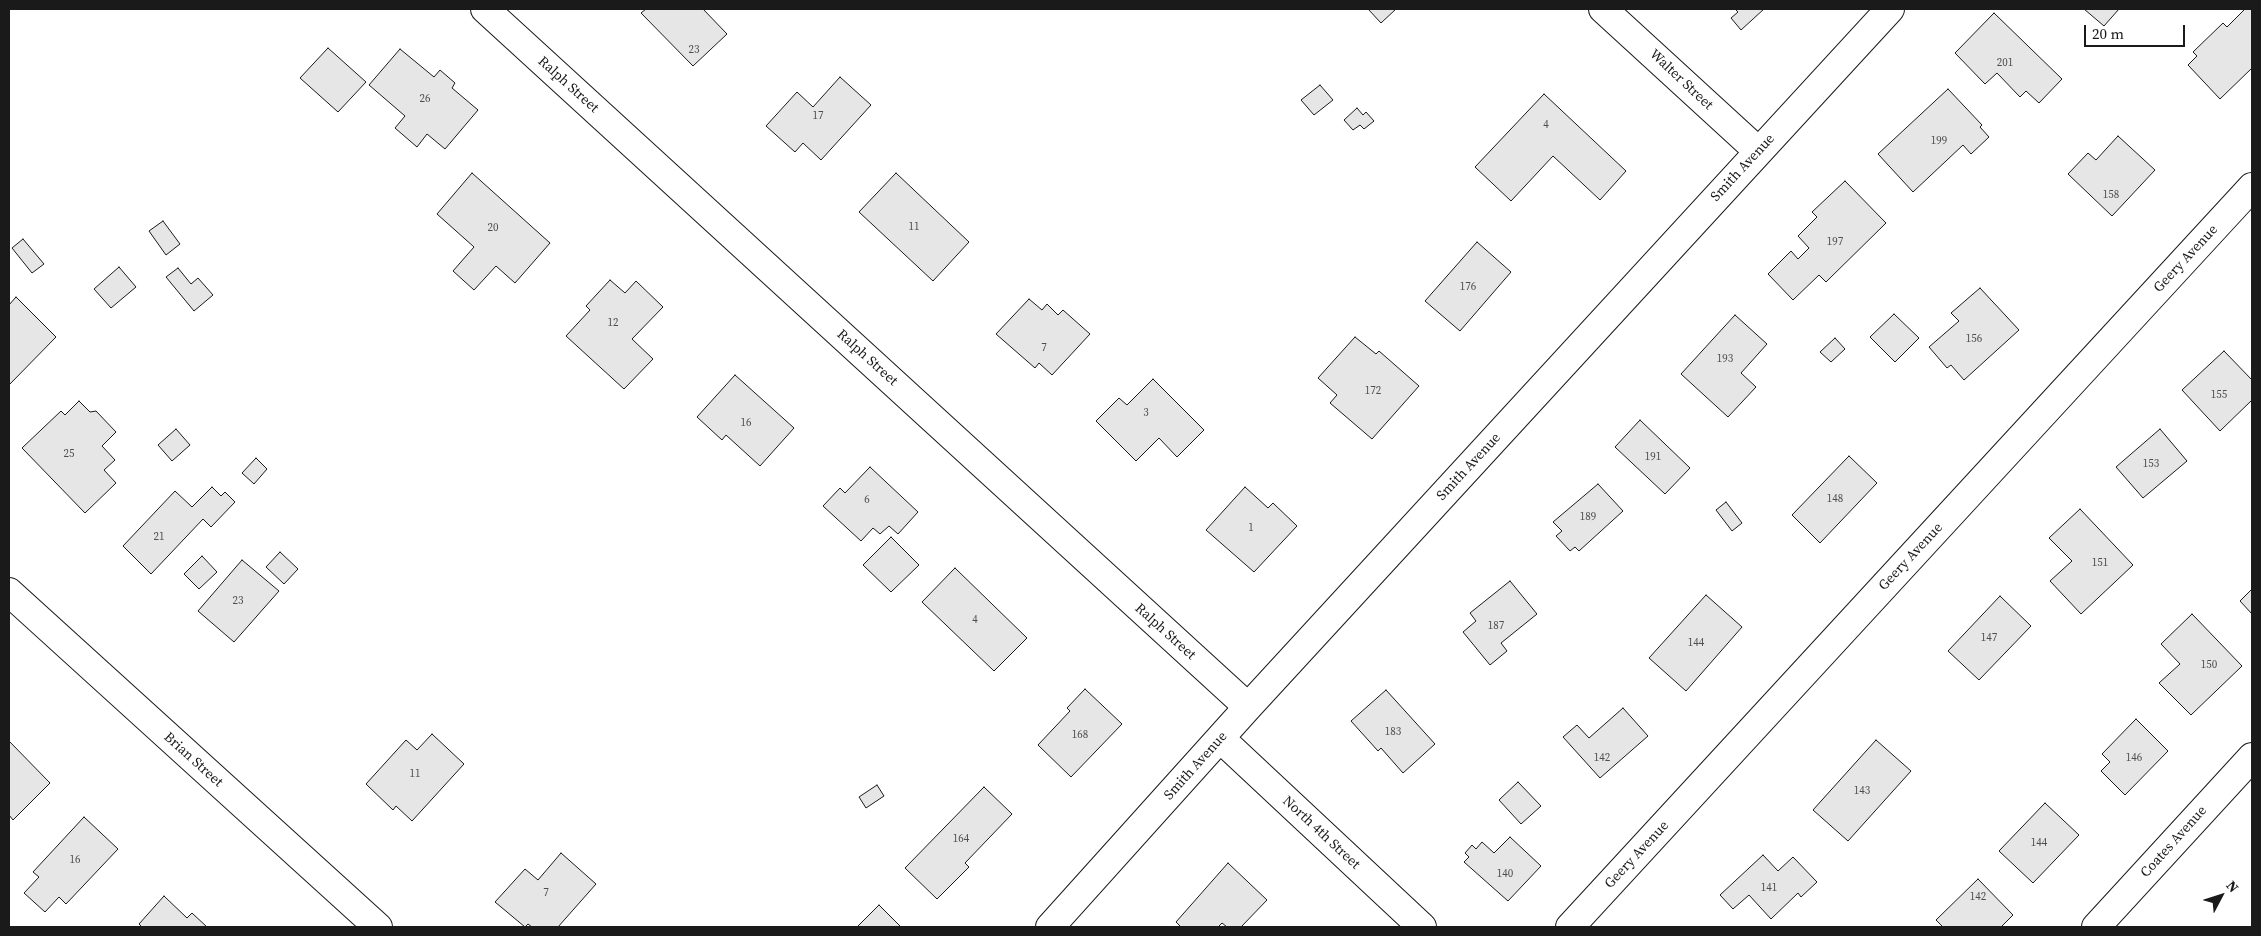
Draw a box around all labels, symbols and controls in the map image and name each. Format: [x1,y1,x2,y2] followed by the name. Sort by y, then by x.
[2086,15,2187,47] scale bar
[2092,23,2124,44] text: 20 m
[689,43,699,57] house number: 23
[1646,46,1716,114] street label: Walter Street
[534,53,602,117] street label: Ralph Street
[1997,56,2013,70] house number: 201
[420,92,430,106] house number: 26
[813,109,823,123] house number: 17
[1543,118,1549,132] house number: 4
[1707,131,1779,205] street label: Smith Avenue
[1931,134,1947,148] house number: 199
[2103,188,2119,202] house number: 158
[909,220,919,234] house number: 11
[488,221,498,235] house number: 20
[2150,222,2222,296] street label: Geery Avenue
[1827,235,1843,249] house number: 197
[1460,280,1476,294] house number: 176
[608,316,618,330] house number: 12
[833,326,901,390] street label: Ralph Street
[1966,332,1982,346] house number: 156
[1041,341,1047,355] house number: 7
[1717,352,1733,366] house number: 193
[1365,384,1381,398] house number: 172
[2211,388,2227,402] house number: 155
[1143,406,1149,420] house number: 3
[741,416,751,430] house number: 16
[1433,430,1505,504] street label: Smith Avenue
[64,447,74,461] house number: 25
[1645,450,1661,464] house number: 191
[2143,457,2159,471] house number: 153
[1827,492,1843,506] house number: 148
[864,493,870,507] house number: 6
[1580,510,1596,524] house number: 189
[1875,520,1947,594] street label: Geery Avenue
[1248,521,1254,535] house number: 1
[154,530,164,544] house number: 21
[2092,556,2108,570] house number: 151
[233,594,243,608] house number: 23
[1131,600,1199,664] street label: Ralph Street
[972,613,978,627] house number: 4
[1488,619,1504,633] house number: 187
[1981,631,1997,645] house number: 147
[1688,636,1704,650] house number: 144
[2201,658,2217,672] house number: 150
[1385,725,1401,739] house number: 183
[1072,728,1088,742] house number: 168
[1161,728,1231,804] street label: Smith Avenue
[160,729,226,791] street label: Brian Street
[1594,751,1610,765] house number: 142
[2126,751,2142,765] house number: 146
[410,767,420,781] house number: 11
[1854,784,1870,798] house number: 143
[1279,793,1363,873] street label: North 4th Street
[2137,803,2211,881] street label: Coates Avenue
[1601,818,1673,892] street label: Geery Avenue
[953,832,969,846] house number: 164
[2031,836,2047,850] house number: 144
[70,853,80,867] house number: 16
[1497,867,1513,881] house number: 140
[2196,871,2246,921] north arrow
[2222,876,2243,897] text: N
[1761,881,1777,895] house number: 141
[543,886,549,900] house number: 7
[1970,890,1986,904] house number: 142

